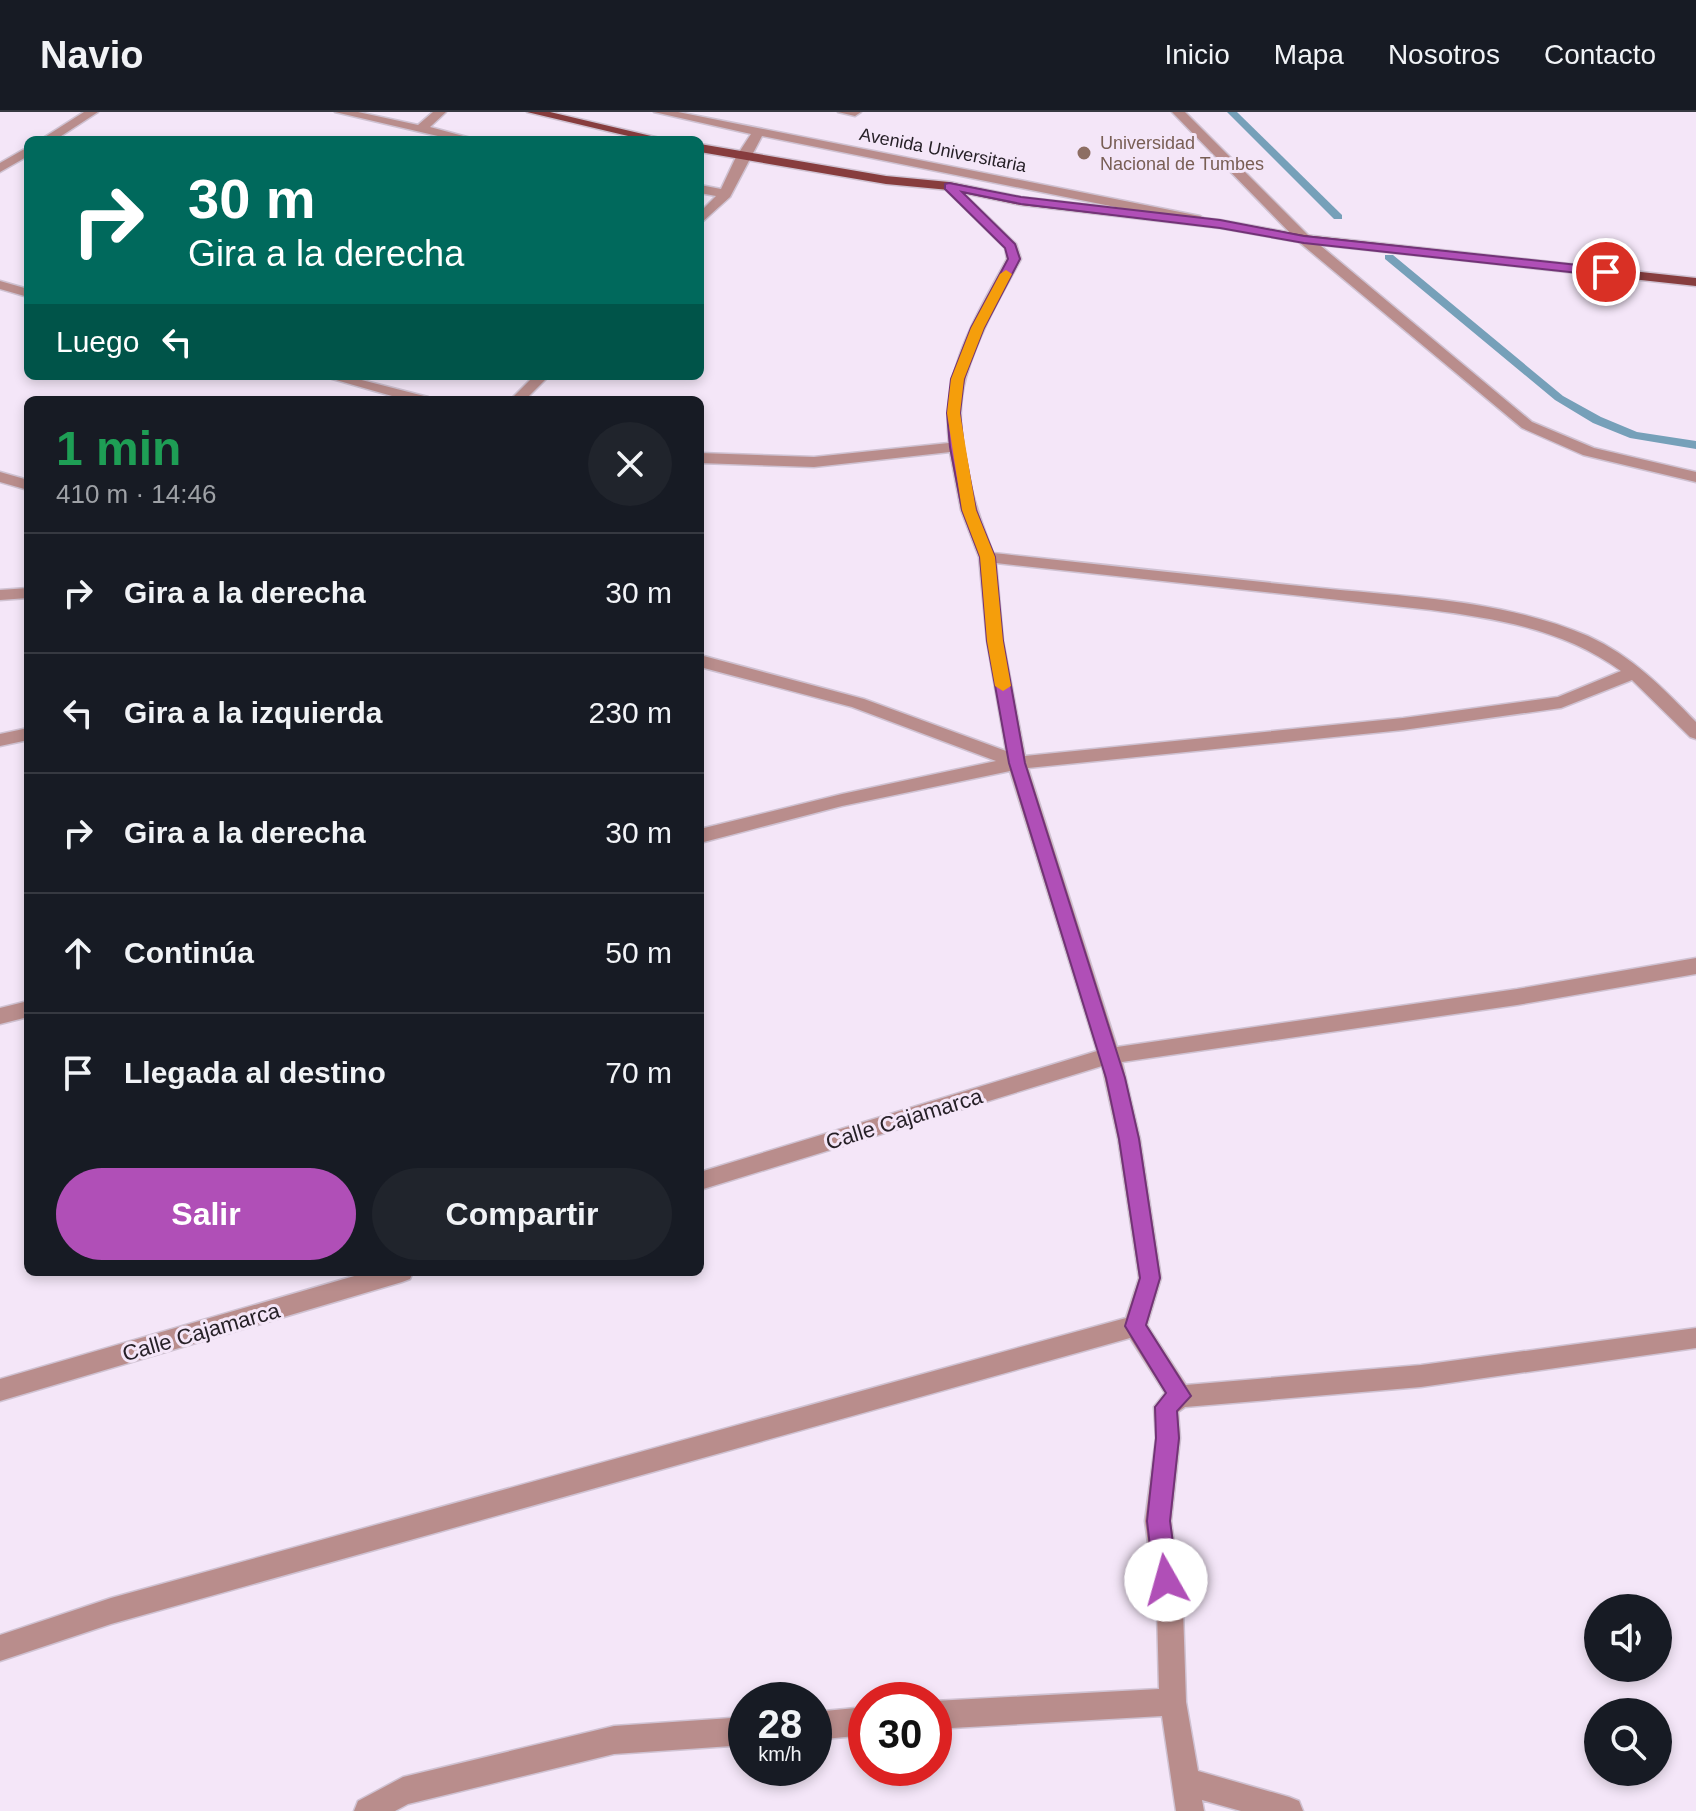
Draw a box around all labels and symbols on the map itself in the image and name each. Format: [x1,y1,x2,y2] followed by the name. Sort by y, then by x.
[858,124,1029,176] street label: Avenida Universitaria
[1100,133,1264,174] place label: Universidad Nacional de Tumbes
[1075,144,1093,162] marker: Universidad Nacional de Tumbes
[1572,238,1640,306] pin
[823,1083,986,1155] street label: Calle Cajamarca
[119,1297,283,1366] street label: Calle Cajamarca
[1124,1538,1208,1622] position arrow
[848,1682,952,1786] speed limit sign: 30

